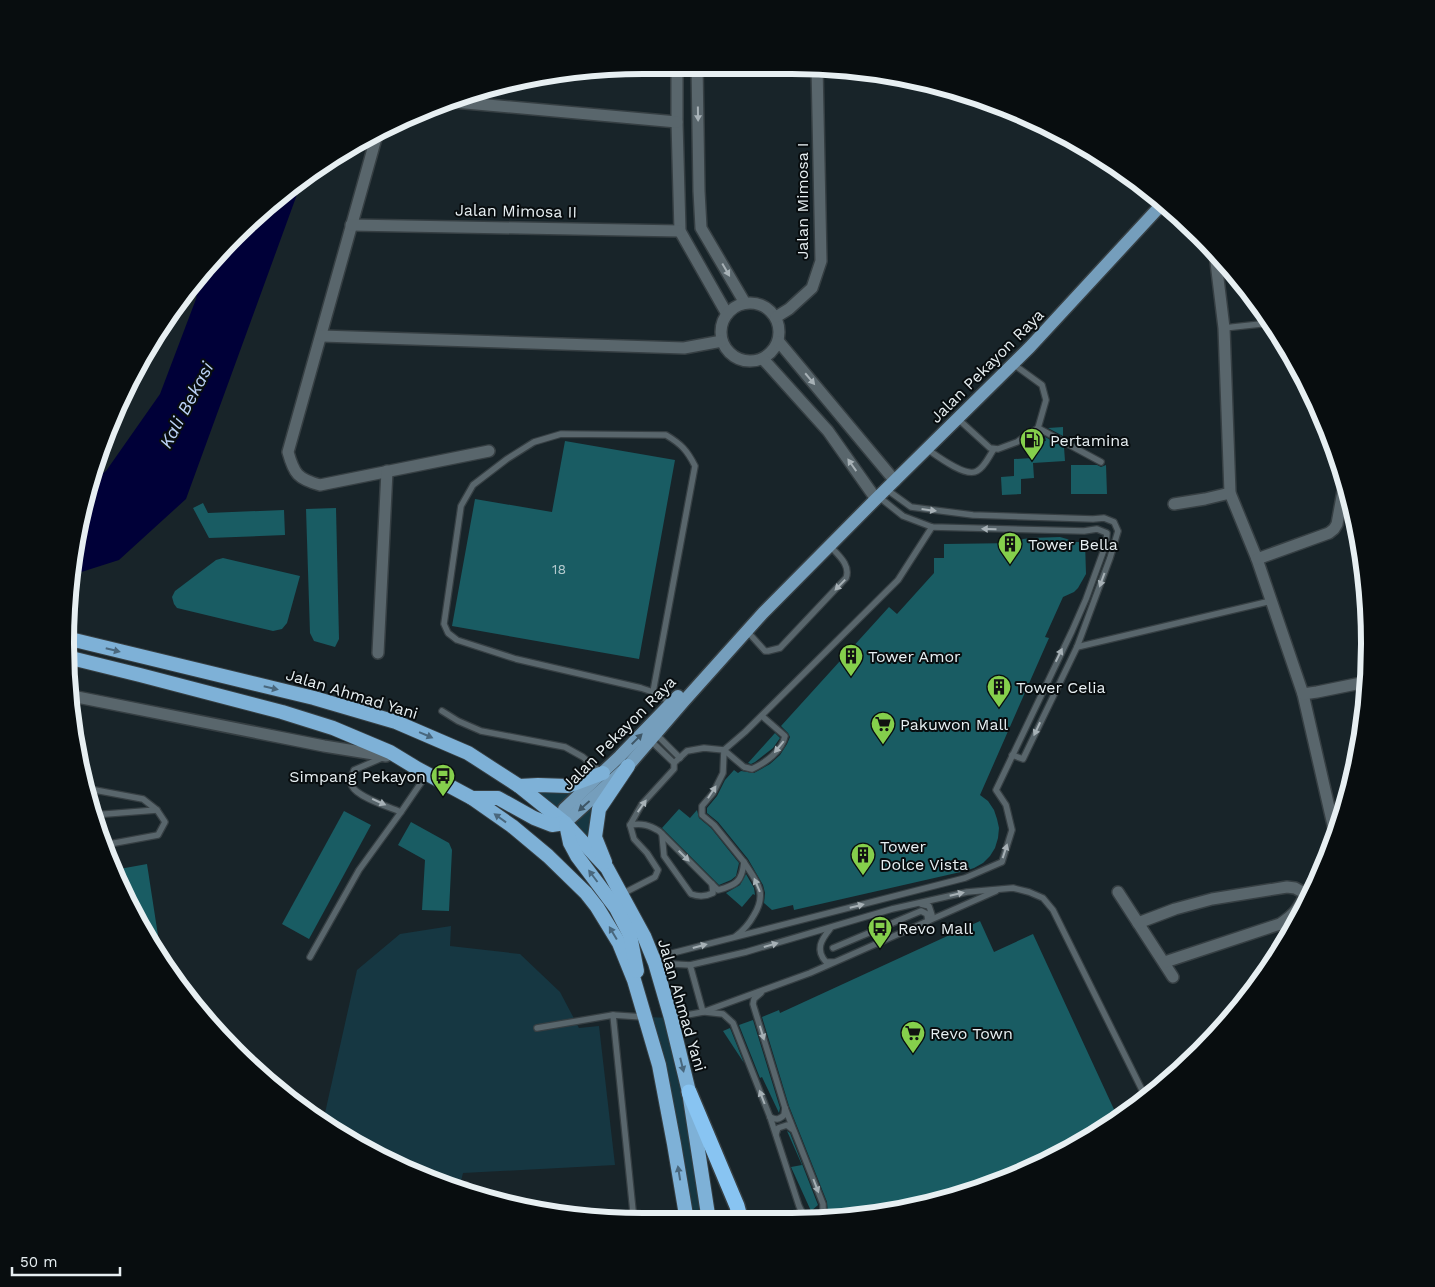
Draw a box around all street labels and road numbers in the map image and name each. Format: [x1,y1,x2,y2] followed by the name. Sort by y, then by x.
[793,142,812,260] street label: Jalan Mimosa I
[455,200,577,222] street label: Jalan Mimosa II
[926,305,1048,427] street label: Jalan Pekayon Raya
[284,665,420,723] street label: Jalan Ahmad Yani
[558,672,680,794] street label: Jalan Pekayon Raya
[654,937,710,1073] street label: Jalan Ahmad Yani

